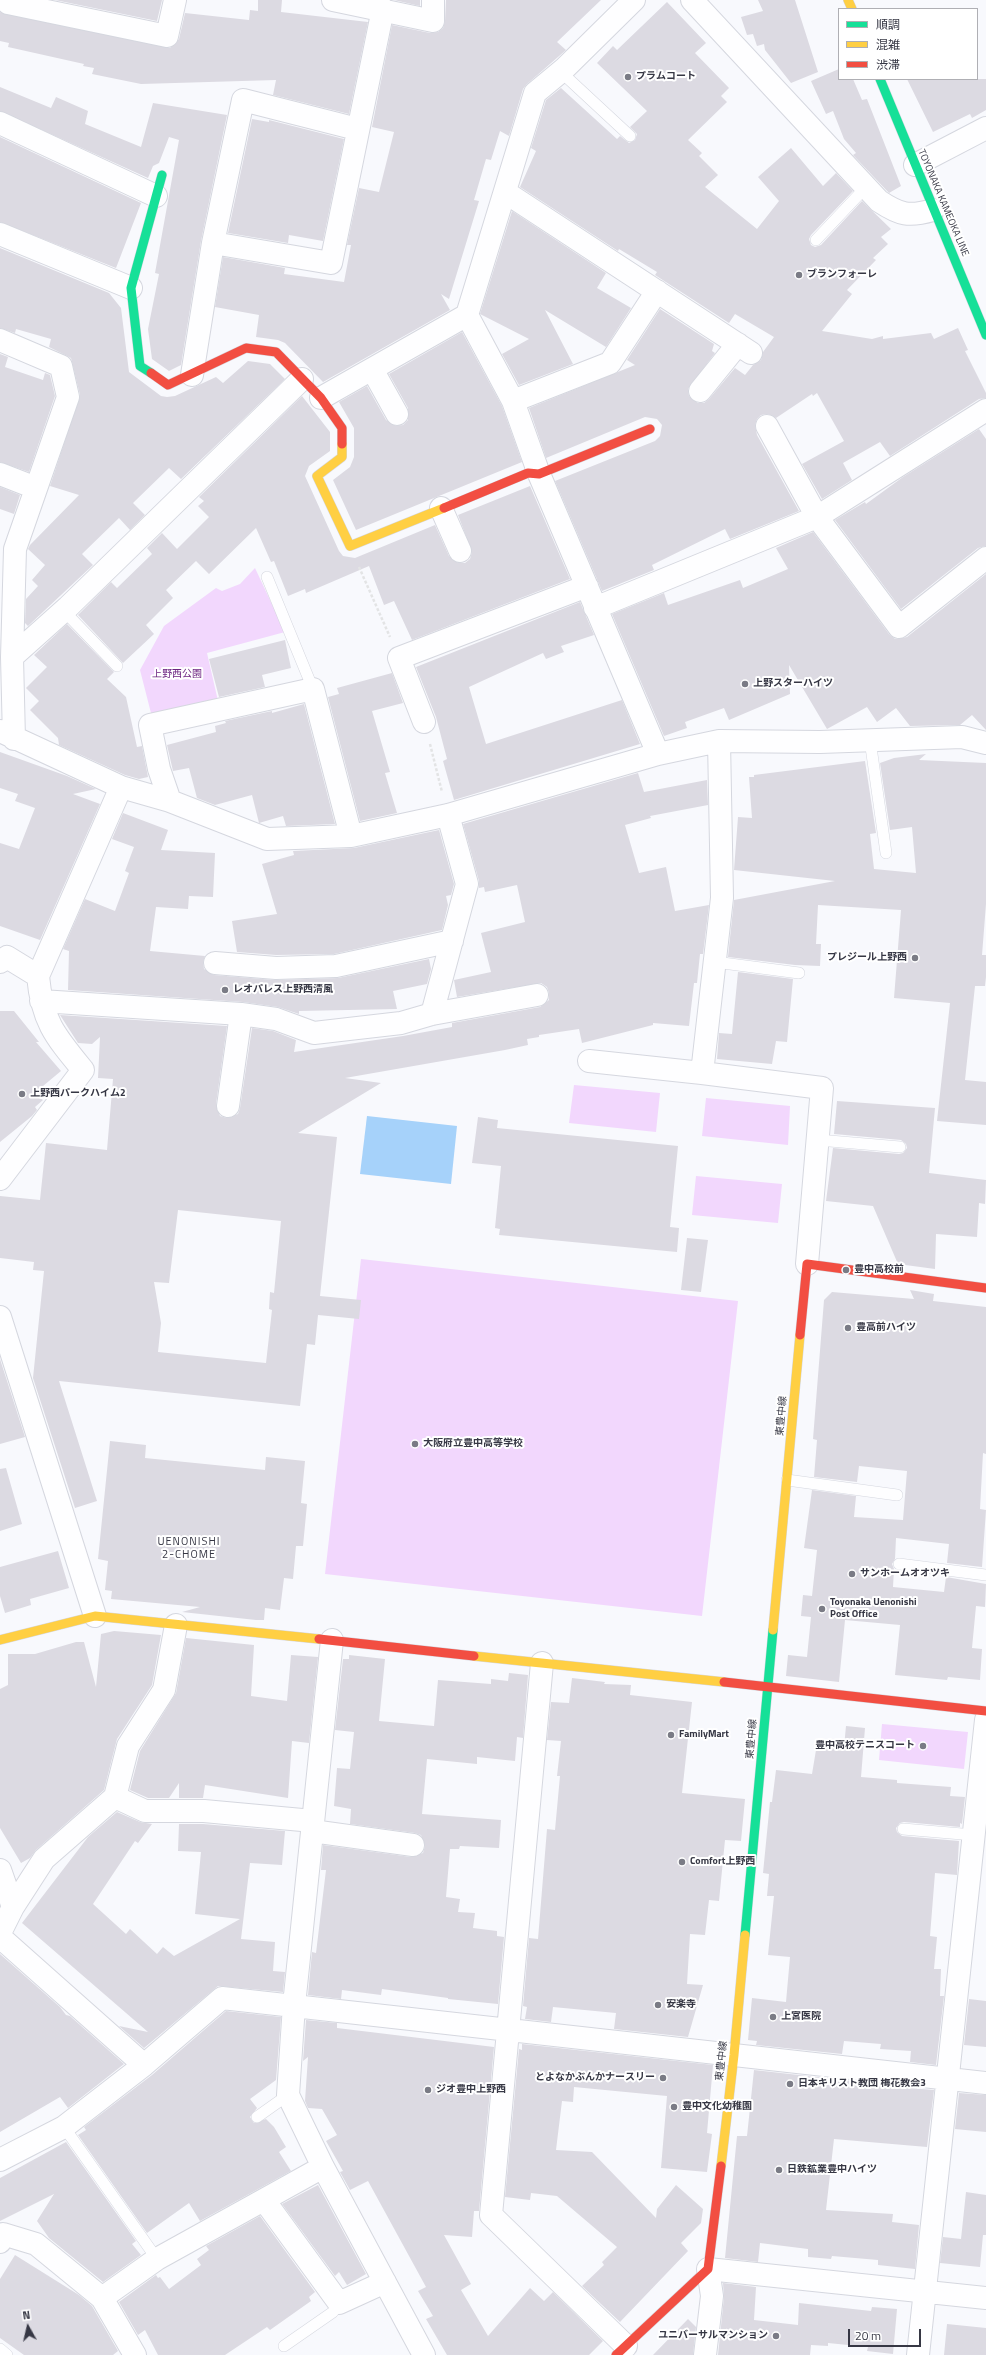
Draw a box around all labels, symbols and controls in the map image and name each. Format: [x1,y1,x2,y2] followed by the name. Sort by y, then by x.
[838,8,978,80] legend
[876,15,900,34] text: 順調
[876,35,900,54] text: 混雑
[876,55,900,74] text: 渋滞
[636,71,696,83] place label: プラムコート
[623,72,633,82] marker: プラムコート
[915,148,971,258] street label: TOYONAKA KAMEOKA LINE
[807,269,877,281] place label: ブランフォーレ
[794,270,804,280] marker: ブランフォーレ
[152,669,202,681] park label: 上野西公園
[753,678,833,690] place label: 上野スターハイツ
[740,679,750,689] marker: 上野スターハイツ
[827,952,907,964] place label: プレジール上野西
[910,953,920,963] marker: プレジール上野西
[233,984,333,996] place label: レオパレス上野西清風
[220,985,230,995] marker: レオパレス上野西清風
[30,1088,126,1100] place label: 上野西パークハイム2
[17,1089,27,1099] marker: 上野西パークハイム2
[854,1264,904,1276] place label: 豊中高校前
[841,1265,851,1275] marker: 豊中高校前
[856,1322,916,1334] place label: 豊高前ハイツ
[843,1323,853,1333] marker: 豊高前ハイツ
[774,1396,790,1436] street label: 東豊中線
[423,1438,523,1450] place label: 大阪府立豊中高等学校
[410,1439,420,1449] marker: 大阪府立豊中高等学校
[157,1535,221,1561] district label: UENONISHI 2-CHOME
[860,1568,950,1580] place label: サンホームオオツキ
[847,1569,857,1579] marker: サンホームオオツキ
[830,1597,917,1620] place label: Toyonaka Uenonishi Post Office
[817,1604,827,1614] marker: Toyonaka Uenonishi Post Office
[744,1719,760,1759] street label: 東豊中線
[679,1729,729,1741] place label: FamilyMart
[666,1730,676,1740] marker: FamilyMart
[815,1740,915,1752] place label: 豊中高校テニスコート
[918,1741,928,1751] marker: 豊中高校テニスコート
[690,1856,755,1868] place label: Comfort上野西
[677,1857,687,1867] marker: Comfort上野西
[666,1999,696,2011] place label: 安楽寺
[653,2000,663,2010] marker: 安楽寺
[781,2011,821,2023] place label: 上宮医院
[768,2012,778,2022] marker: 上宮医院
[714,2040,730,2082] street label: 東豊中線
[535,2072,655,2084] place label: とよなかぶんかナースリー
[658,2073,668,2083] marker: とよなかぶんかナースリー
[798,2078,926,2090] place label: 日本キリスト教団 梅花教会3
[785,2079,795,2089] marker: 日本キリスト教団 梅花教会3
[436,2084,506,2096] place label: ジオ豊中上野西
[423,2085,433,2095] marker: ジオ豊中上野西
[682,2101,752,2113] place label: 豊中文化幼稚園
[669,2102,679,2112] marker: 豊中文化幼稚園
[787,2164,877,2176] place label: 日鉄鉱業豊中ハイツ
[774,2165,784,2175] marker: 日鉄鉱業豊中ハイツ
[8,2307,48,2347] north arrow
[21,2307,31,2324] text: N
[850,2321,923,2347] scale bar
[855,2326,881,2345] text: 20 m
[658,2330,768,2342] place label: ユニバーサルマンション
[771,2331,781,2341] marker: ユニバーサルマンション

